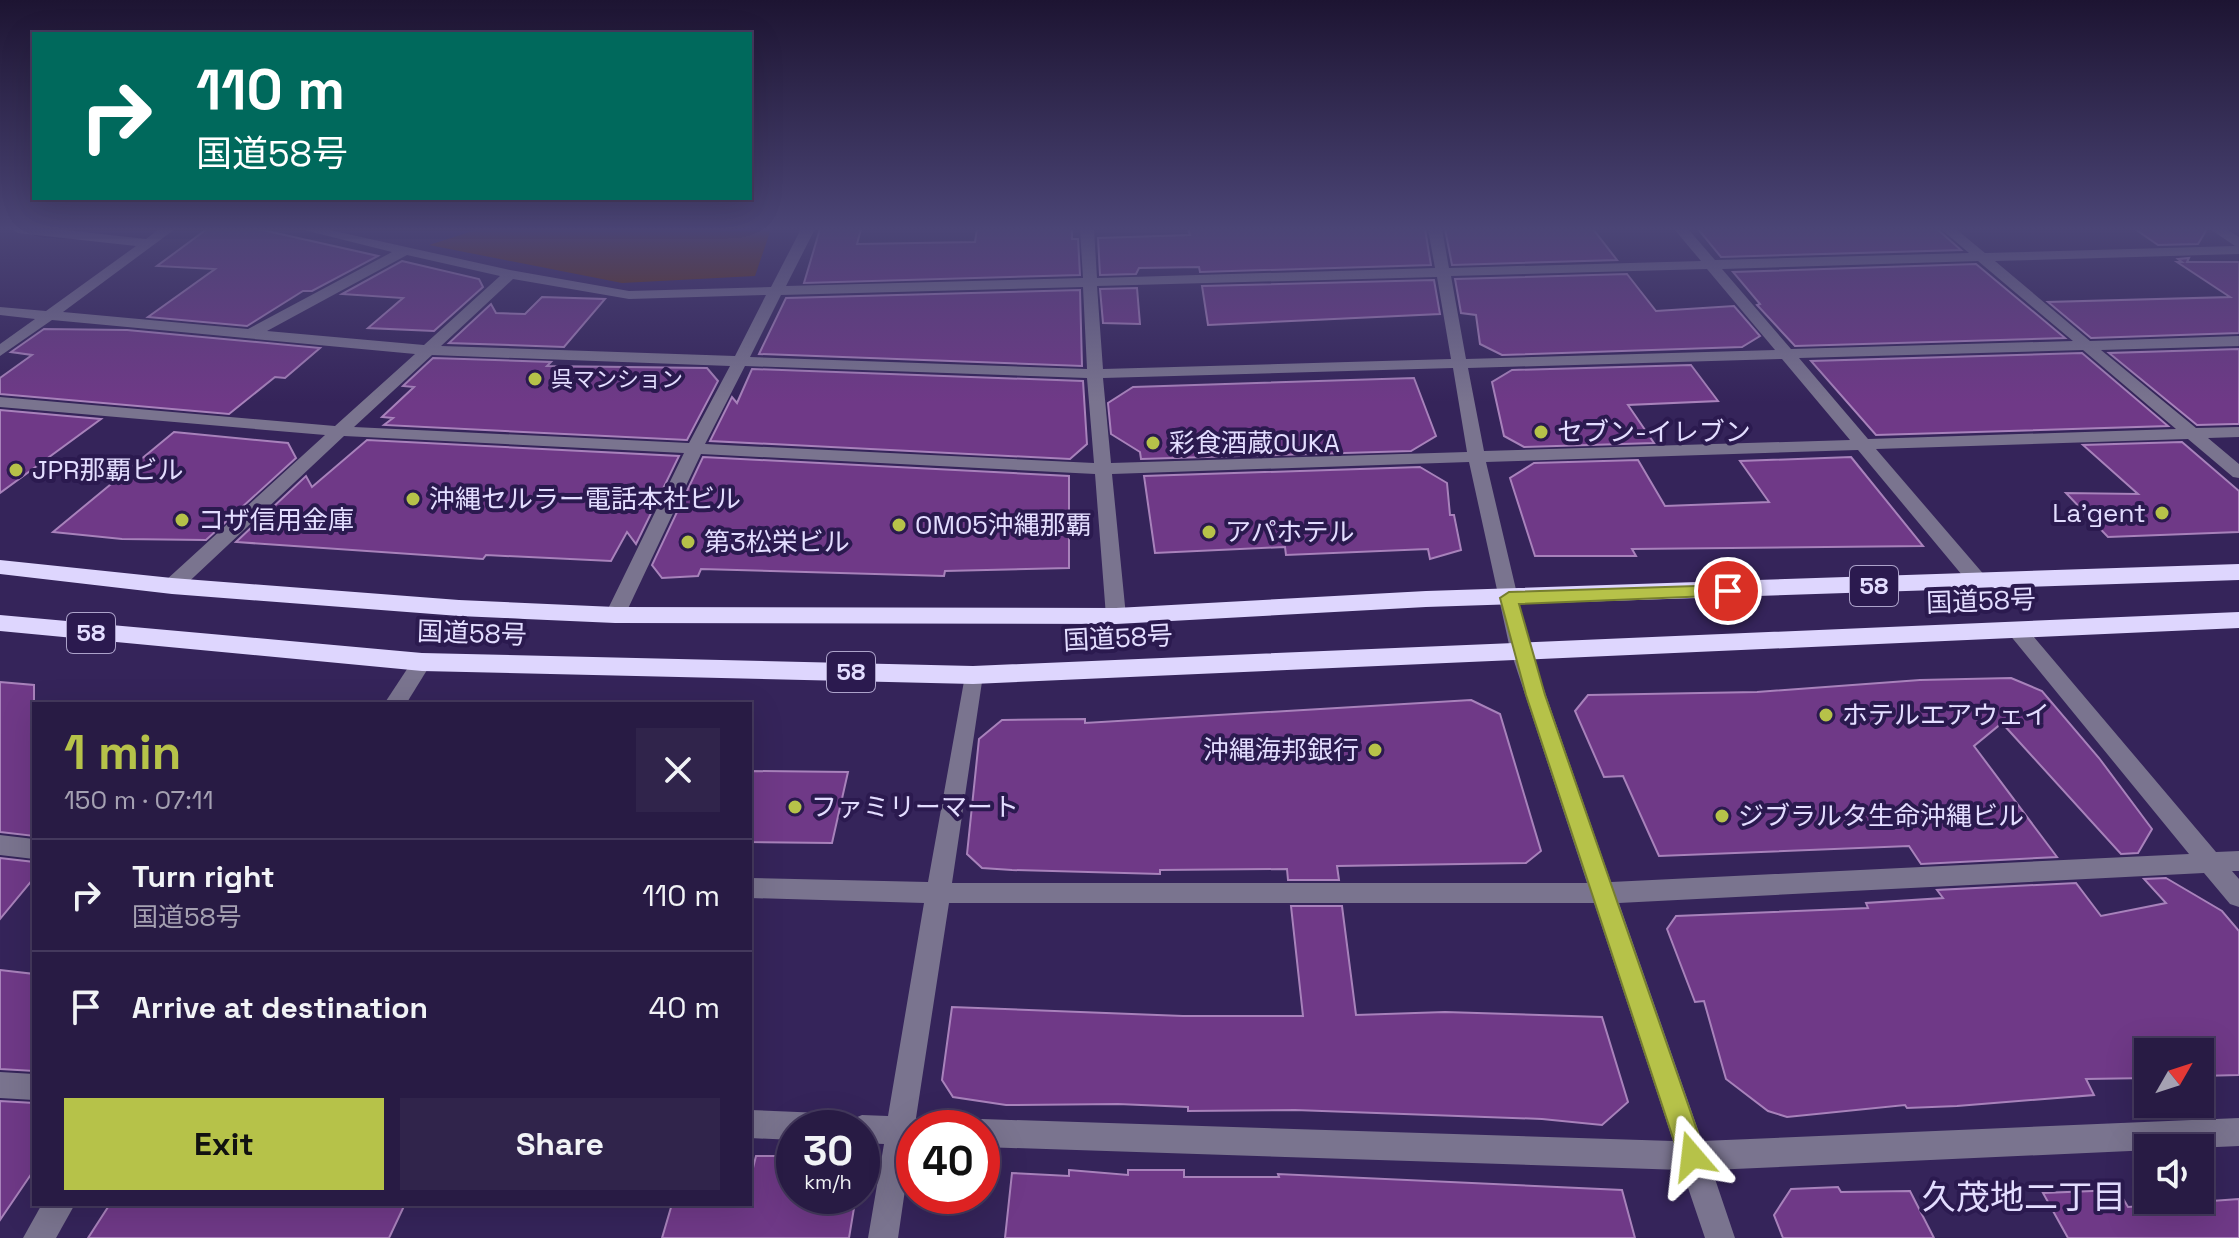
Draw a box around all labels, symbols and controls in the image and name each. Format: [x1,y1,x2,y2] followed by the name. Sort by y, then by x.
[196,54,345,125] text: 110 m
[64,64,168,168] icon: right
[196,131,348,177] text: 国道58号
[551,365,683,393] place label: 呉マンション
[526,370,544,388] marker: 呉マンション
[1557,415,1751,449] place label: セブン-イレブン
[1532,423,1550,441] marker: セブン-イレブン
[1169,426,1340,460] place label: 彩食酒蔵OUKA
[1144,434,1162,452] marker: 彩食酒蔵OUKA
[32,453,183,487] place label: JPR那覇ビル
[7,461,25,479] marker: JPR那覇ビル
[429,482,741,516] place label: 沖縄セルラー電話本社ビル
[404,490,422,508] marker: 沖縄セルラー電話本社ビル
[2052,496,2146,530] place label: La'gent
[198,503,354,537] place label: コザ信用金庫
[2153,504,2171,522] marker: La'gent
[915,508,1092,542] place label: OMO5沖縄那覇
[173,511,191,529] marker: コザ信用金庫
[1225,515,1354,549] place label: アパホテル
[890,516,908,534] marker: OMO5沖縄那覇
[1200,523,1218,541] marker: アパホテル
[704,525,850,559] place label: 第3松栄ビル
[679,533,697,551] marker: 第3松栄ビル
[1694,557,1762,625] pin
[1850,566,1898,606] road number: 58
[1706,569,1750,613] icon: arrive
[1926,582,2036,620] street label: 国道58号
[67,613,115,653] road number: 58
[417,614,527,652] street label: 国道58号
[1062,618,1174,658] street label: 国道58号
[827,652,875,692] road number: 58
[1842,698,2050,732] place label: ホテルエアウェイ
[1817,706,1835,724] marker: ホテルエアウェイ
[64,722,181,783] text: 1 min
[636,728,720,812] button: close
[1203,733,1359,767] place label: 沖縄海邦銀行
[1366,741,1384,759] marker: 沖縄海邦銀行
[64,783,214,817] text: 150 m · 07:11
[811,790,1019,824] place label: ファミリーマート
[786,798,804,816] marker: ファミリーマート
[1738,799,2024,833] place label: ジブラルタ生命沖縄ビル
[1713,807,1731,825] marker: ジブラルタ生命沖縄ビル
[132,857,275,896] text: Turn right
[64,873,108,917] icon: right
[642,876,720,915] text: 110 m
[132,900,242,934] text: 国道58号
[64,985,108,1029] icon: arrive
[132,988,428,1027] text: Arrive at destination
[649,988,720,1027] text: 40 m
[2134,1038,2214,1118] north arrow
[2134,1038,2214,1214] map controls
[64,1098,384,1190] button: Exit
[400,1098,720,1190] button: Share
[896,1110,1000,1214] speed limit sign: 40
[1650,1114,1734,1198] position arrow
[803,1126,853,1177] text: 30
[2134,1134,2214,1214] button: sound
[804,1169,852,1195] text: km/h
[1922,1176,2126,1219] district label: 久茂地二丁目

